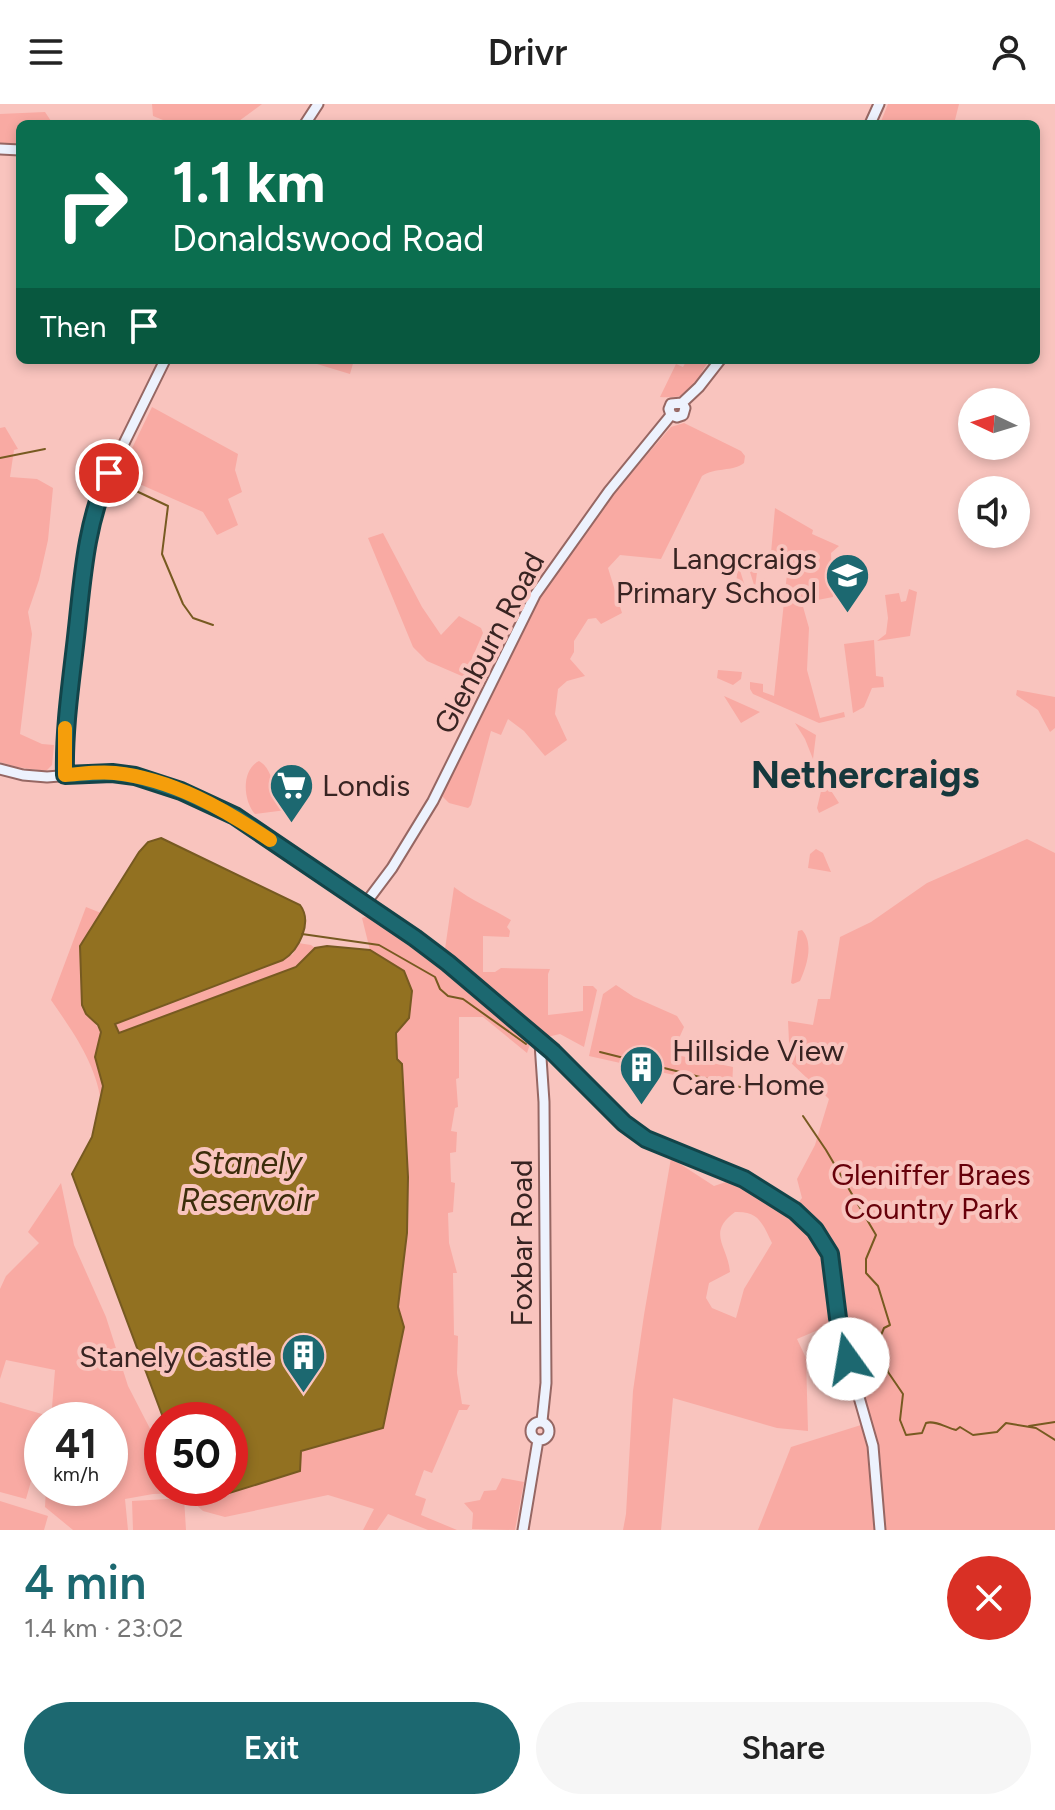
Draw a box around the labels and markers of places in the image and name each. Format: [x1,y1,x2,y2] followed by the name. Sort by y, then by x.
[75,439,143,507] pin
[616,540,817,611] place label: Langcraigs Primary School
[824,551,872,614] school or university icon: Langcraigs Primary School
[267,761,315,824] supermarket icon: Londis
[322,767,410,804] place label: Londis
[672,1032,845,1103] place label: Hillside View Care Home
[617,1043,665,1106] building icon: Hillside View Care Home
[279,1332,327,1395] building icon: Stanely Castle
[79,1338,272,1375] place label: Stanely Castle

